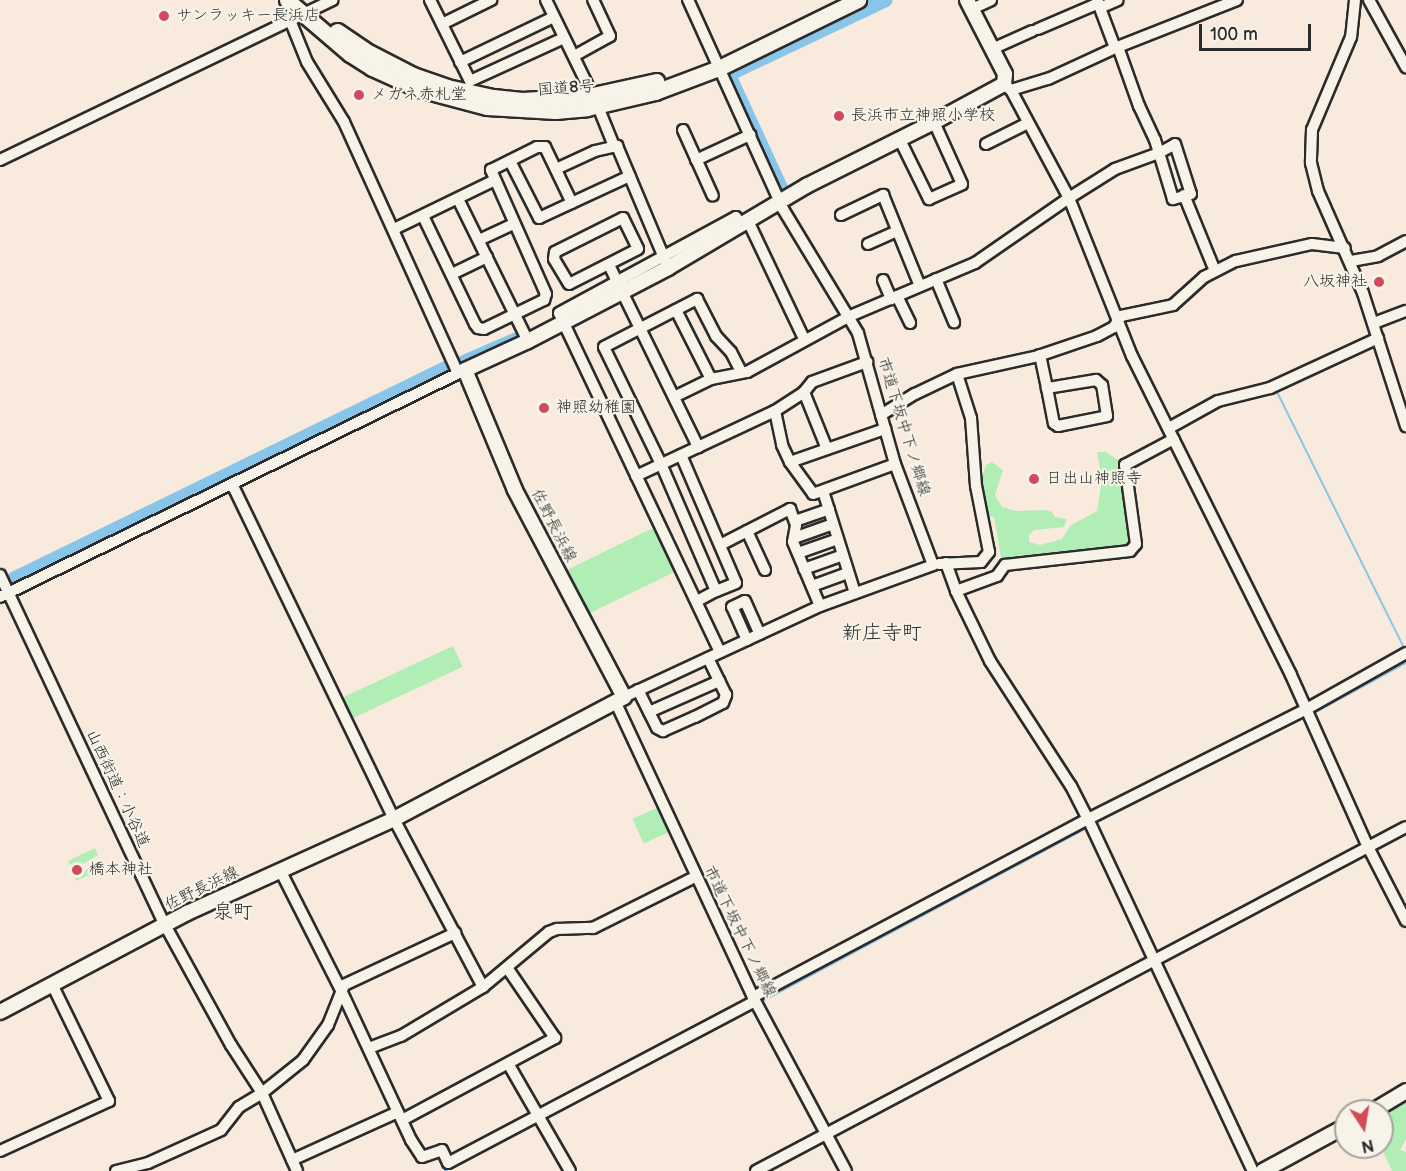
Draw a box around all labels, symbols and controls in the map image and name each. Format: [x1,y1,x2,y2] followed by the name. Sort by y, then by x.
[176,6,320,26] place label: サンラッキー長浜店
[157,9,171,23] marker: サンラッキー長浜店
[1202,12,1314,50] scale bar
[1210,24,1258,45] text: 100 m
[537,77,595,101] street label: 国道8号
[371,85,467,105] place label: メガネ赤札堂
[352,88,366,102] marker: メガネ赤札堂
[851,106,995,126] place label: 長浜市立神照小学校
[832,109,846,123] marker: 長浜市立神照小学校
[1303,272,1367,292] place label: 八坂神社
[1372,275,1386,289] marker: 八坂神社
[873,355,933,499] street label: 市道下坂中下ノ郷線
[556,398,636,418] place label: 神照幼稚園
[537,401,551,415] marker: 神照幼稚園
[1046,469,1142,489] place label: 日出山神照寺
[1027,472,1041,486] marker: 日出山神照寺
[526,486,580,566] street label: 佐野長浜線
[842,621,922,645] district label: 新庄寺町
[81,727,153,851] street label: 山西街道：小谷道
[89,860,153,880] place label: 橋本神社
[70,863,84,877] marker: 橋本神社
[162,863,242,915] street label: 佐野長浜線
[699,863,779,1001] street label: 市道下坂中下ノ郷線
[213,900,253,924] district label: 泉町
[1334,1099,1394,1159] north arrow
[1360,1135,1375,1156] text: N

